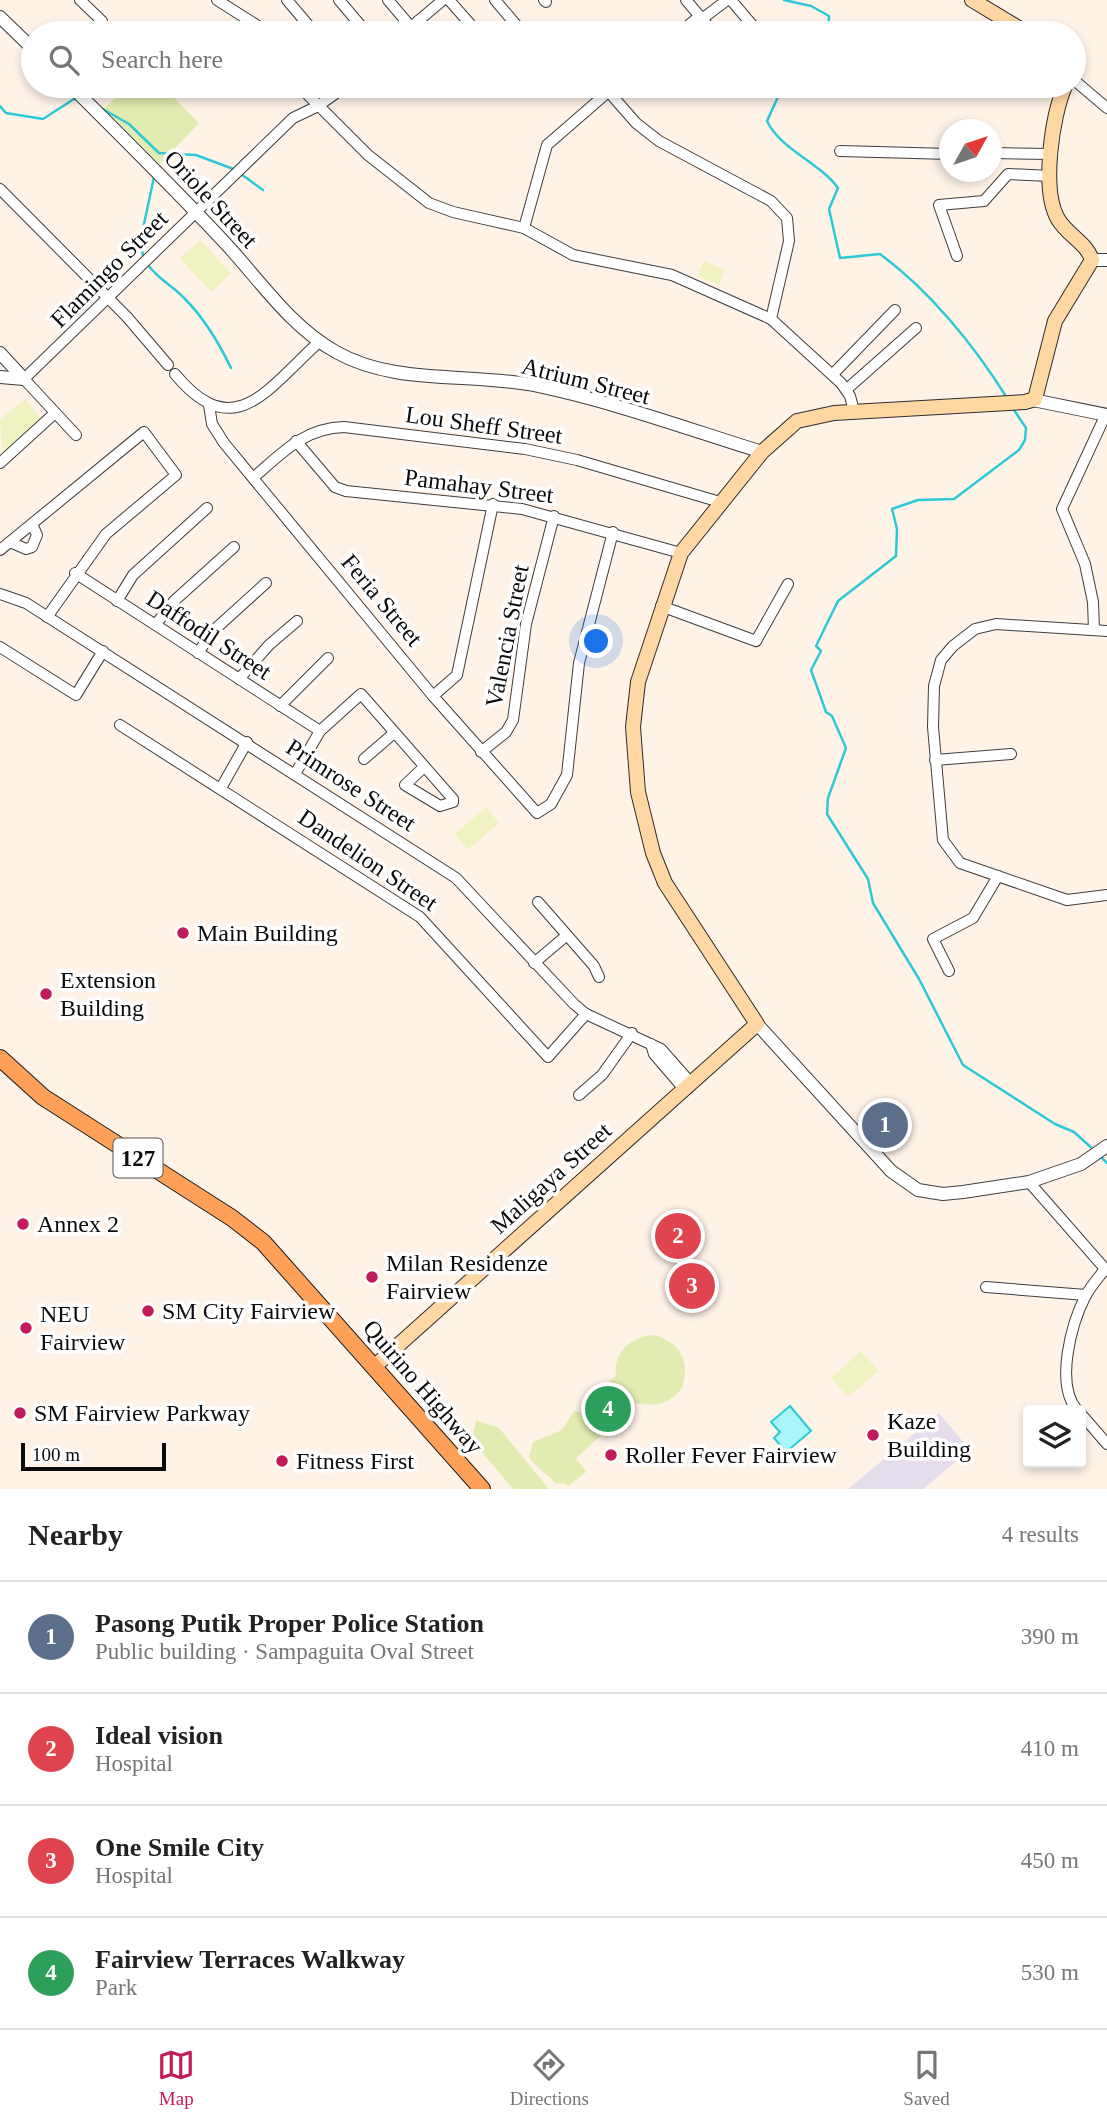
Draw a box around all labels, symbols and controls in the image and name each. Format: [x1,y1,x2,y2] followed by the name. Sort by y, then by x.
[21,21,1086,98] search box
[45,41,83,79] icon: search
[101,45,223,74] text: Search here
[939,119,1002,182] north arrow
[159,145,263,253] street label: Oriole Street
[45,205,173,333] street label: Flamingo Street
[519,353,653,410] street label: Atrium Street
[404,401,564,449] street label: Lou Sheff Street
[403,464,555,508] street label: Pamahay Street
[336,549,428,651] street label: Feria Street
[480,562,534,709] street label: Valencia Street
[142,585,276,685] street label: Daffodil Street
[579,624,613,658] your location
[282,734,421,837] street label: Primrose Street
[294,804,443,916] street label: Dandelion Street
[197,920,338,946] place label: Main Building
[175,925,191,941] marker: Main Building
[60,967,156,1021] place label: Extension Building
[38,986,54,1002] marker: Extension Building
[862,1099,908,1151] pin: 1
[486,1117,617,1239] street label: Maligaya Street
[114,1138,162,1177] road number: 127
[655,1210,701,1262] pin: 2
[37,1211,119,1237] place label: Annex 2
[15,1216,31,1232] marker: Annex 2
[386,1250,548,1304] place label: Milan Residenze Fairview
[669,1260,715,1312] pin: 3
[364,1269,380,1285] marker: Milan Residenze Fairview
[162,1298,336,1324] place label: SM City Fairview
[40,1301,126,1355] place label: NEU Fairview
[140,1303,156,1319] marker: SM City Fairview
[358,1315,488,1459] street label: Quirino Highway
[18,1320,34,1336] marker: NEU Fairview
[585,1383,631,1435] pin: 4
[34,1400,250,1426] place label: SM Fairview Parkway
[12,1405,28,1421] marker: SM Fairview Parkway
[1023,1405,1086,1468] map controls
[1023,1405,1086,1468] button: layers
[887,1408,971,1462] place label: Kaze Building
[865,1427,881,1443] marker: Kaze Building
[21,1440,166,1472] scale bar
[625,1442,838,1468] place label: Roller Fever Fairview
[32,1444,80,1465] text: 100 m
[603,1447,619,1463] marker: Roller Fever Fairview
[296,1448,414,1474] place label: Fitness First
[274,1453,290,1469] marker: Fitness First
[28,1518,123,1551] text: Nearby
[1002,1522,1079,1547] text: 4 results
[95,1609,484,1638] text: Pasong Putik Proper Police Station
[45,1624,57,1649] text: 1
[1021,1624,1079,1649] text: 390 m
[95,1639,474,1664] text: Public building · Sampaguita Oval Street
[95,1721,223,1750] text: Ideal vision
[45,1736,57,1761] text: 2
[1021,1736,1079,1761] text: 410 m
[95,1751,173,1776] text: Hospital
[95,1833,264,1862] text: One Smile City
[45,1848,57,1873] text: 3
[1021,1848,1079,1873] text: 450 m
[95,1863,173,1888] text: Hospital
[95,1945,405,1974] text: Fairview Terraces Walkway
[45,1960,57,1985] text: 4
[1021,1960,1079,1985] text: 530 m
[95,1975,137,2000] text: Park
[157,2046,195,2110] tab: Map
[510,2046,589,2110] tab: Directions
[903,2046,950,2110] tab: Saved

